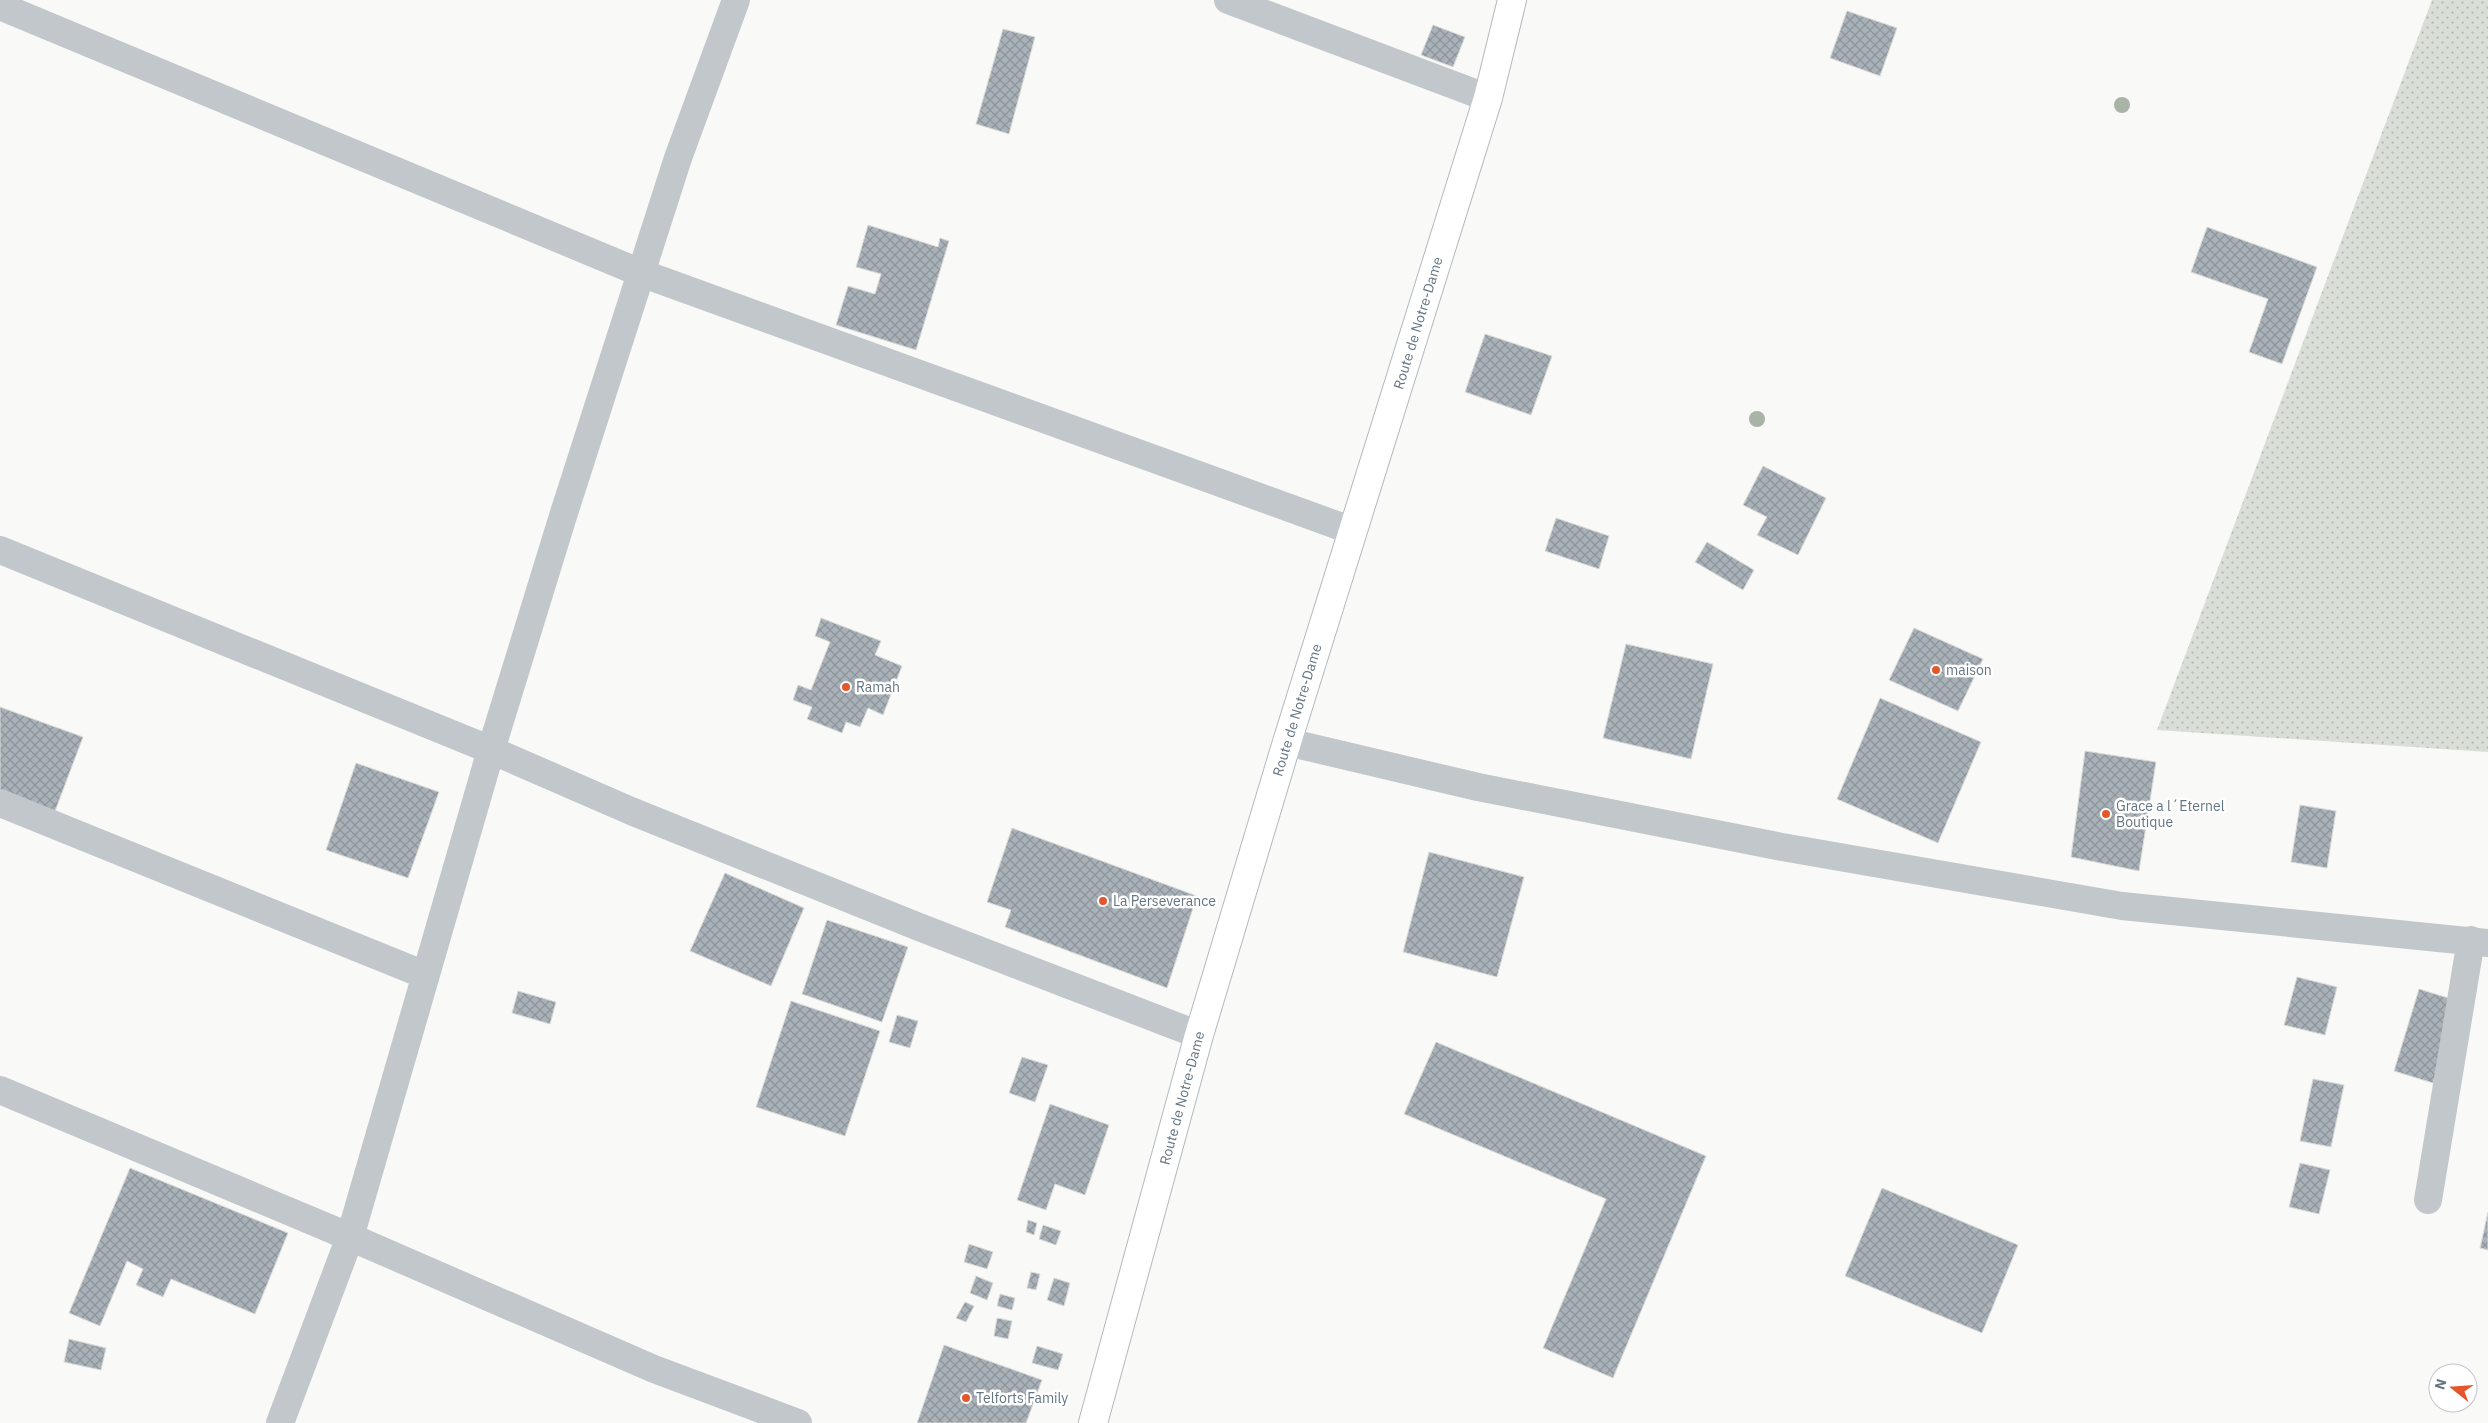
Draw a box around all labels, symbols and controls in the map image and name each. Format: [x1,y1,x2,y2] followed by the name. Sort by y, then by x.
[1389,254,1447,391] street label: Route de Notre-Dame
[1268,641,1326,778] street label: Route de Notre-Dame
[1946,661,1992,679] place label: maison
[1930,664,1942,676] marker: maison
[856,678,900,696] place label: Ramah
[840,681,852,693] marker: Ramah
[2116,797,2225,831] place label: Grace a l´Eternel Boutique
[2100,808,2112,820] marker: Grace a l´Eternel Boutique
[1113,892,1216,910] place label: La Perseverance
[1097,895,1109,907] marker: La Perseverance
[1156,1029,1209,1167] street label: Route de Notre-Dame
[2428,1363,2478,1413] north arrow
[2430,1377,2451,1392] text: N
[976,1389,1068,1407] place label: Telforts Family
[960,1392,972,1404] marker: Telforts Family

